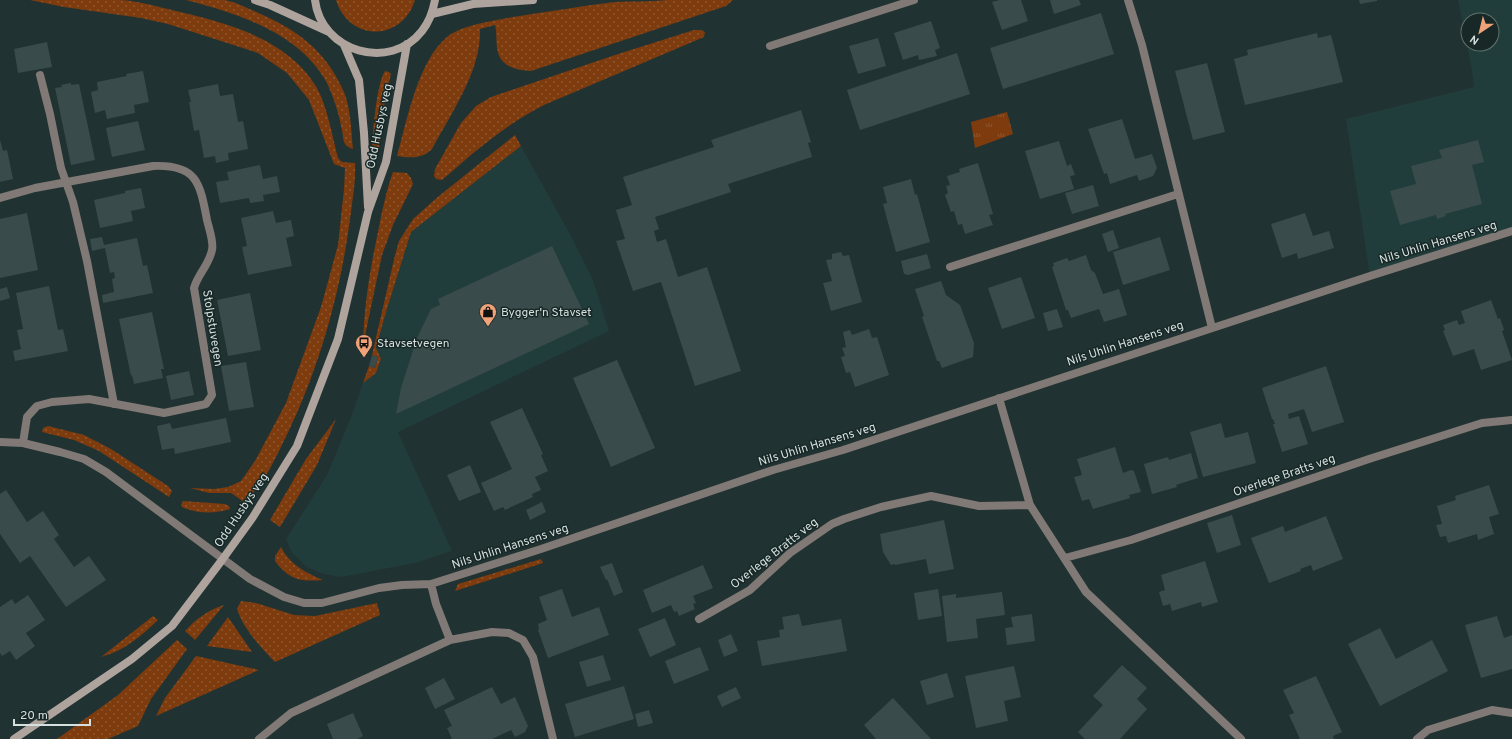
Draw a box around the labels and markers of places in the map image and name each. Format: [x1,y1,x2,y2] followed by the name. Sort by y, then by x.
[478,302,498,327] shop icon: Bygger'n Stavset
[501,305,592,321] place label: Bygger'n Stavset
[354,333,374,358] bus stop icon: Stavsetvegen
[377,336,450,352] place label: Stavsetvegen

